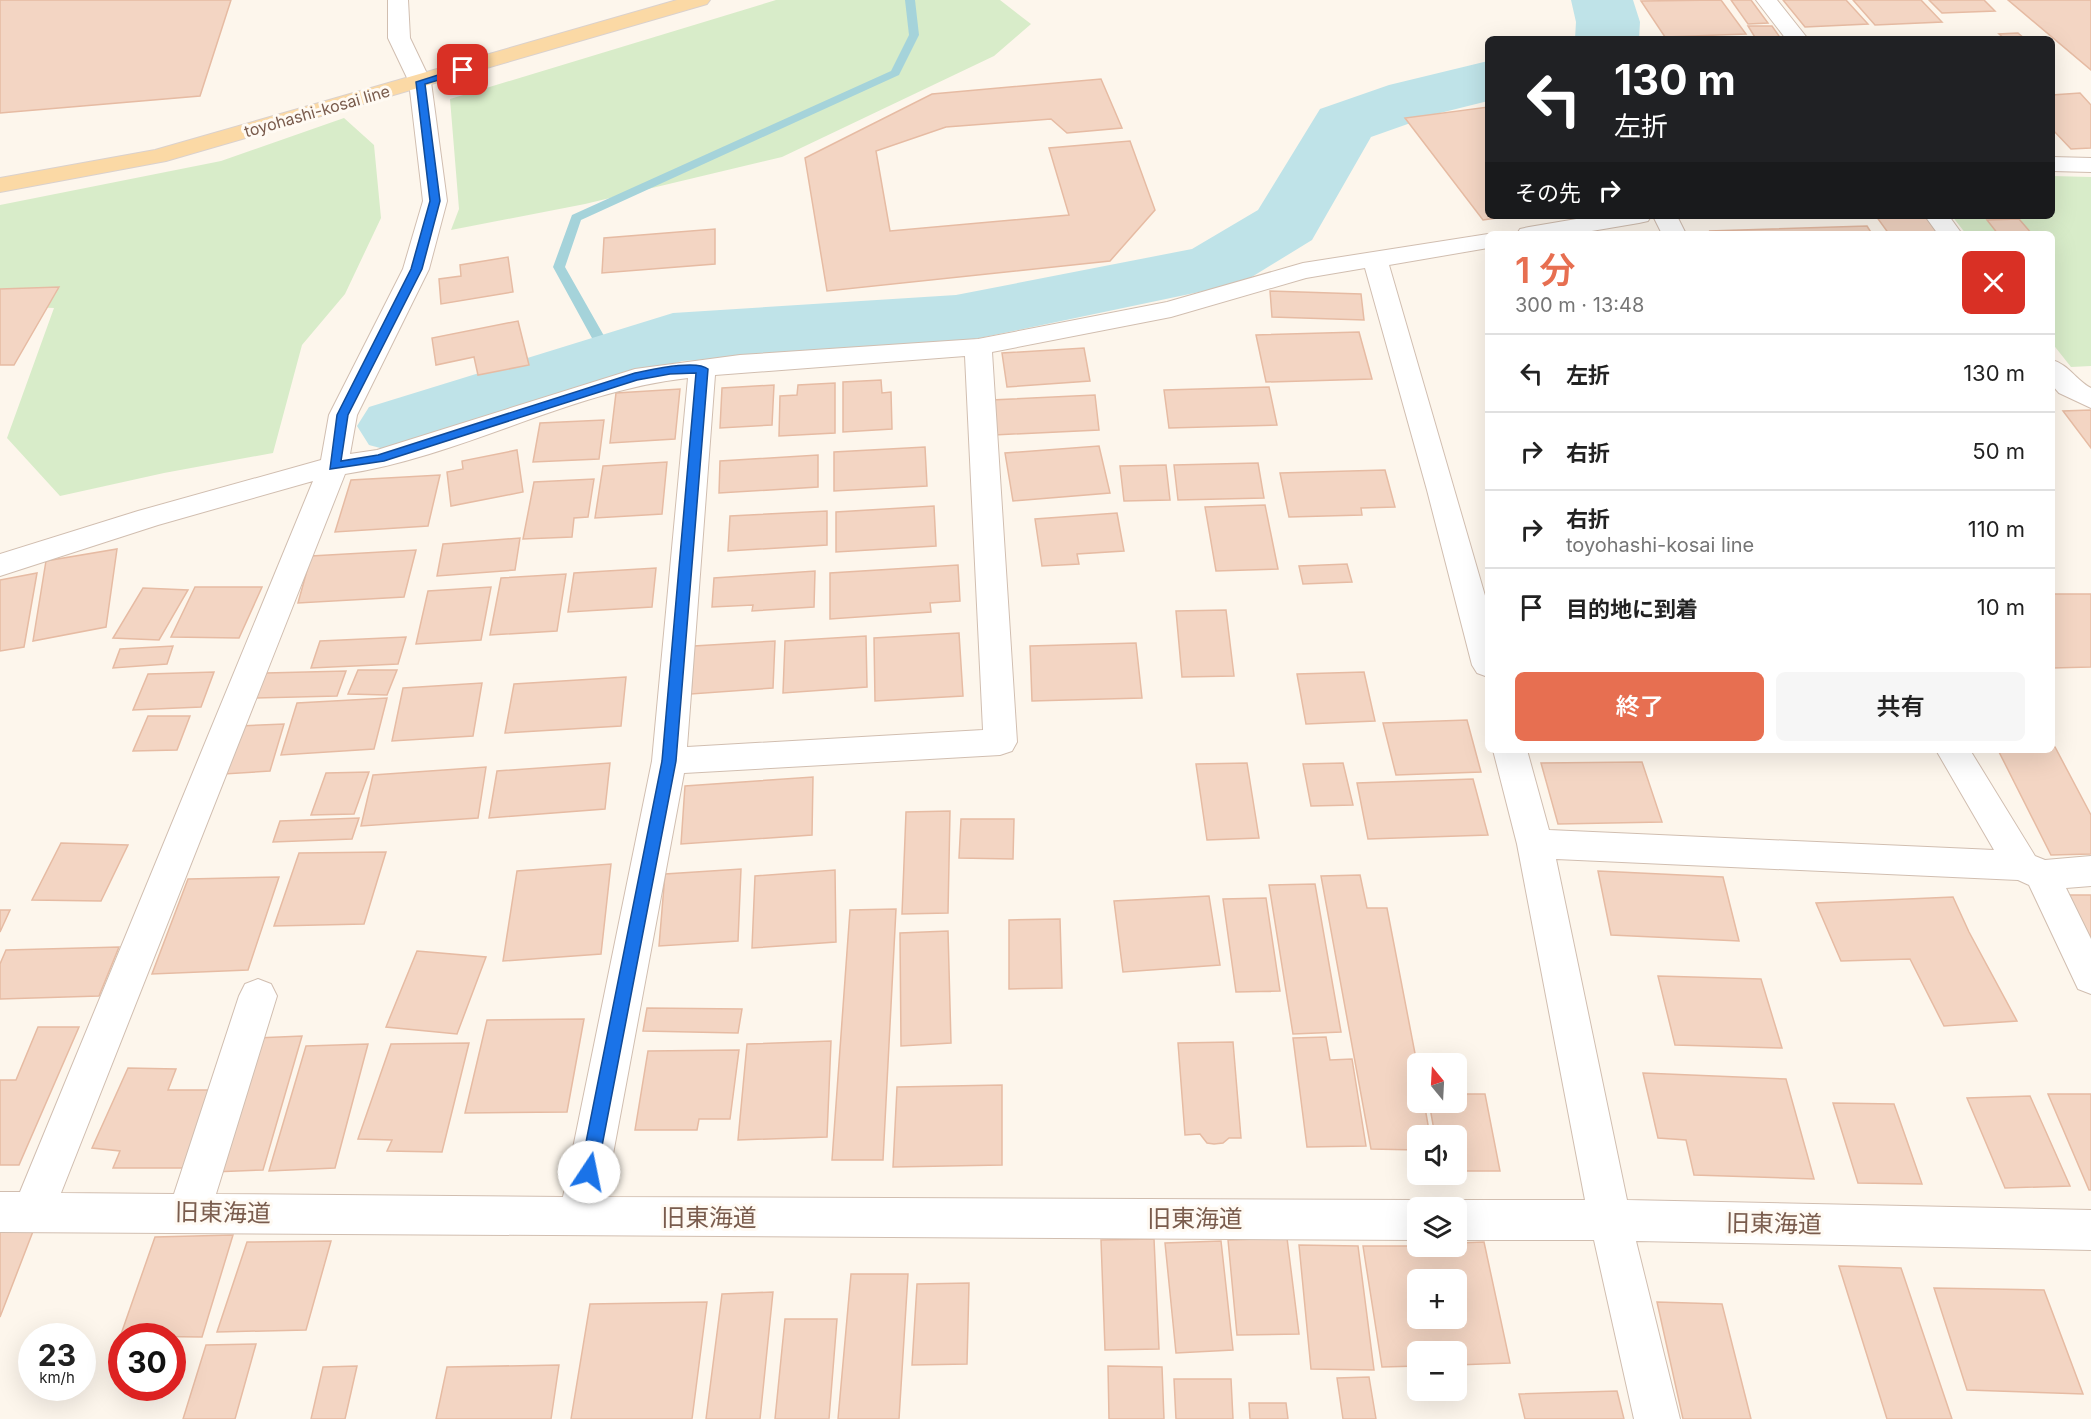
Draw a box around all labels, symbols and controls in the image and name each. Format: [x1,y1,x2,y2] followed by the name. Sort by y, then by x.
[437,44,488,95] pin
[446,53,479,86] icon: arrive
[1614,54,1736,105] text: 130 m
[1515,60,1593,138] icon: left
[242,81,392,141] street label: toyohashi-kosai line
[1614,110,1668,143] text: 左折
[1593,174,1626,207] icon: right
[1515,180,1581,206] text: その先
[1515,248,1575,292] text: 1 分
[1962,251,2025,314] button: close
[1515,293,1644,317] text: 300 m · 13:48
[1515,357,1548,390] icon: left
[1963,360,2025,386] text: 130 m
[1566,362,1610,388] text: 左折
[1515,435,1548,468] icon: right
[1972,438,2025,464] text: 50 m
[1566,440,1610,466] text: 右折
[1566,506,1610,532] text: 右折
[1515,513,1548,546] icon: right
[1968,516,2025,542] text: 110 m
[1566,533,1754,557] text: toyohashi-kosai line
[1515,591,1548,624] icon: arrive
[1977,594,2025,620] text: 10 m
[1566,596,1698,622] text: 目的地に到着
[1515,672,1764,741] button: 終了
[1776,672,2025,741] button: 共有
[1407,1053,1467,1113] north arrow
[1407,1053,1467,1401] map controls
[1407,1125,1467,1185] button: sound
[557,1140,621,1204] position arrow
[175,1197,271,1228] street label: 旧東海道
[1407,1197,1467,1257] button: layers
[661,1203,757,1232] street label: 旧東海道
[1147,1204,1243,1233] street label: 旧東海道
[1726,1208,1822,1239] street label: 旧東海道
[1407,1269,1467,1329] button: +
[108,1323,186,1401] speed limit sign: 30
[38,1337,76,1373] text: 23
[1407,1341,1467,1401] button: −
[39,1368,75,1387] text: km/h

